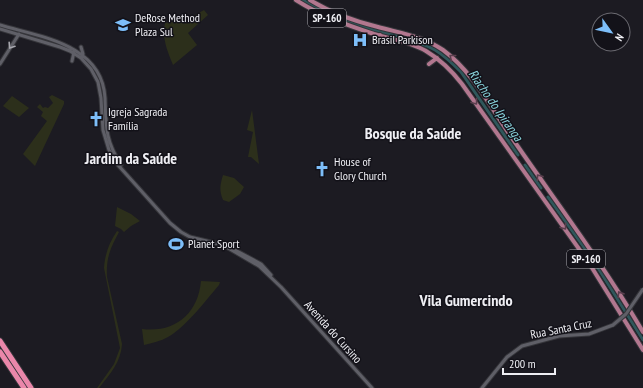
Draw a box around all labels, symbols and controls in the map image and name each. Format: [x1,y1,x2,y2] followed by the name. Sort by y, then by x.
[308,9,346,27] road number: SP-160
[135,10,200,39] place label: DeRose Method Plaza Sul
[591,12,631,52] north arrow
[114,16,132,34] school or university icon: DeRose Method Plaza Sul
[351,31,369,49] hospital icon: Brasil Parkison
[612,31,627,44] text: N
[372,32,433,47] place label: Brasil Parkison
[9,42,16,49] one-way arrow
[449,55,456,62] one-way arrow
[465,66,527,145] water label: Riacho do Ipiranga
[470,98,477,105] one-way arrow
[108,104,168,133] place label: Igreja Sagrada Família
[87,110,105,128] church icon: Igreja Sagrada Família
[365,123,461,143] district label: Bosque da Saúde
[84,148,177,168] district label: Jardim da Saúde
[334,154,387,183] place label: House of Glory Church
[313,160,331,178] church icon: House of Glory Church
[537,174,544,181] one-way arrow
[559,222,566,229] one-way arrow
[167,235,185,253] sports icon: Planet Sport
[188,236,240,251] place label: Planet Sport
[567,250,605,268] road number: SP-160
[418,290,513,310] district label: Vila Gumercindo
[617,291,624,298] one-way arrow
[301,297,365,366] street label: Avenida do Cursino
[529,315,593,342] street label: Rua Santa Cruz
[503,350,555,376] scale bar
[509,356,536,371] text: 200 m

